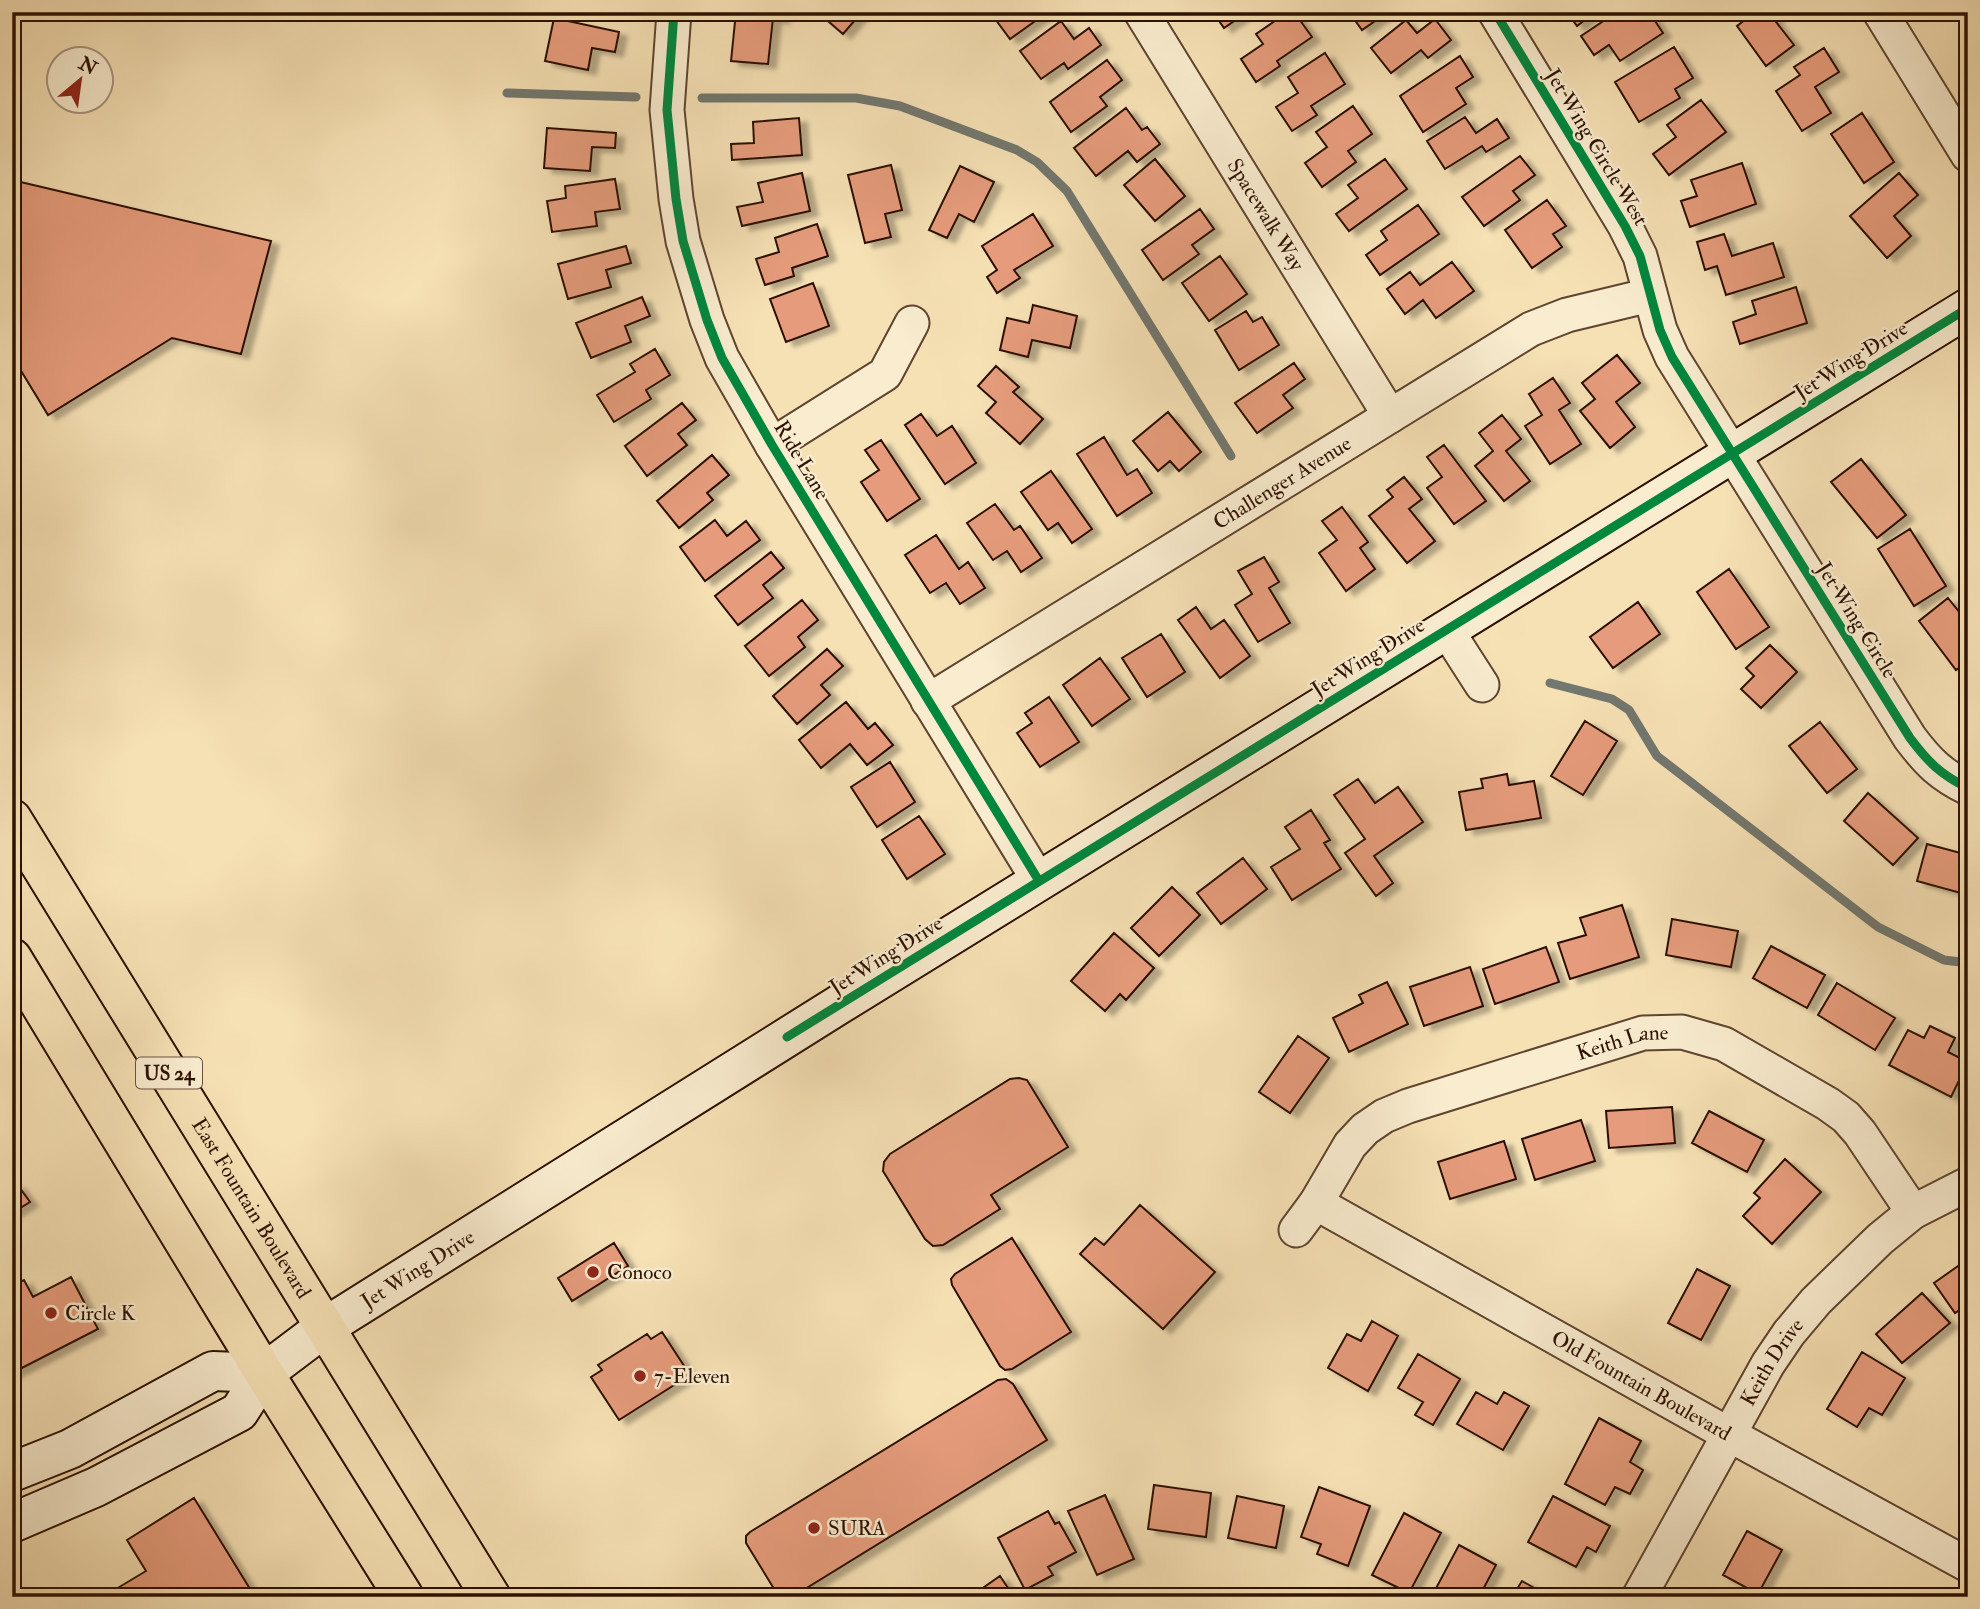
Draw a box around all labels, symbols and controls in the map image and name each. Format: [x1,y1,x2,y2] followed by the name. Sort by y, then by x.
[46,46,116,116] north arrow
[74,51,102,81] text: N
[1539,63,1654,231] street label: Jet Wing Circle West
[1221,154,1311,277] street label: Spacewalk Way
[1789,315,1913,407] street label: Jet Wing Drive
[767,416,836,505] street label: Ride Lane
[1208,430,1357,536] street label: Challenger Avenue
[1810,556,1903,683] street label: Jet Wing Circle
[1306,612,1430,704] street label: Jet Wing Drive
[824,910,948,1002] street label: Jet Wing Drive
[1573,1019,1669,1067] street label: Keith Lane
[136,1058,202,1088] road number: US 24
[185,1113,317,1304] street label: East Fountain Boulevard
[355,1224,480,1315] street label: Jet Wing Drive
[607,1259,672,1286] place label: Conoco
[585,1264,601,1280] marker: Conoco
[65,1300,136,1327] place label: Circle K
[43,1305,59,1321] marker: Circle K
[1734,1312,1810,1411] street label: Keith Drive
[1546,1325,1736,1447] street label: Old Fountain Boulevard
[654,1363,730,1390] place label: 7-Eleven
[632,1368,648,1384] marker: 7-Eleven
[828,1515,886,1542] place label: SURA
[806,1520,822,1536] marker: SURA

